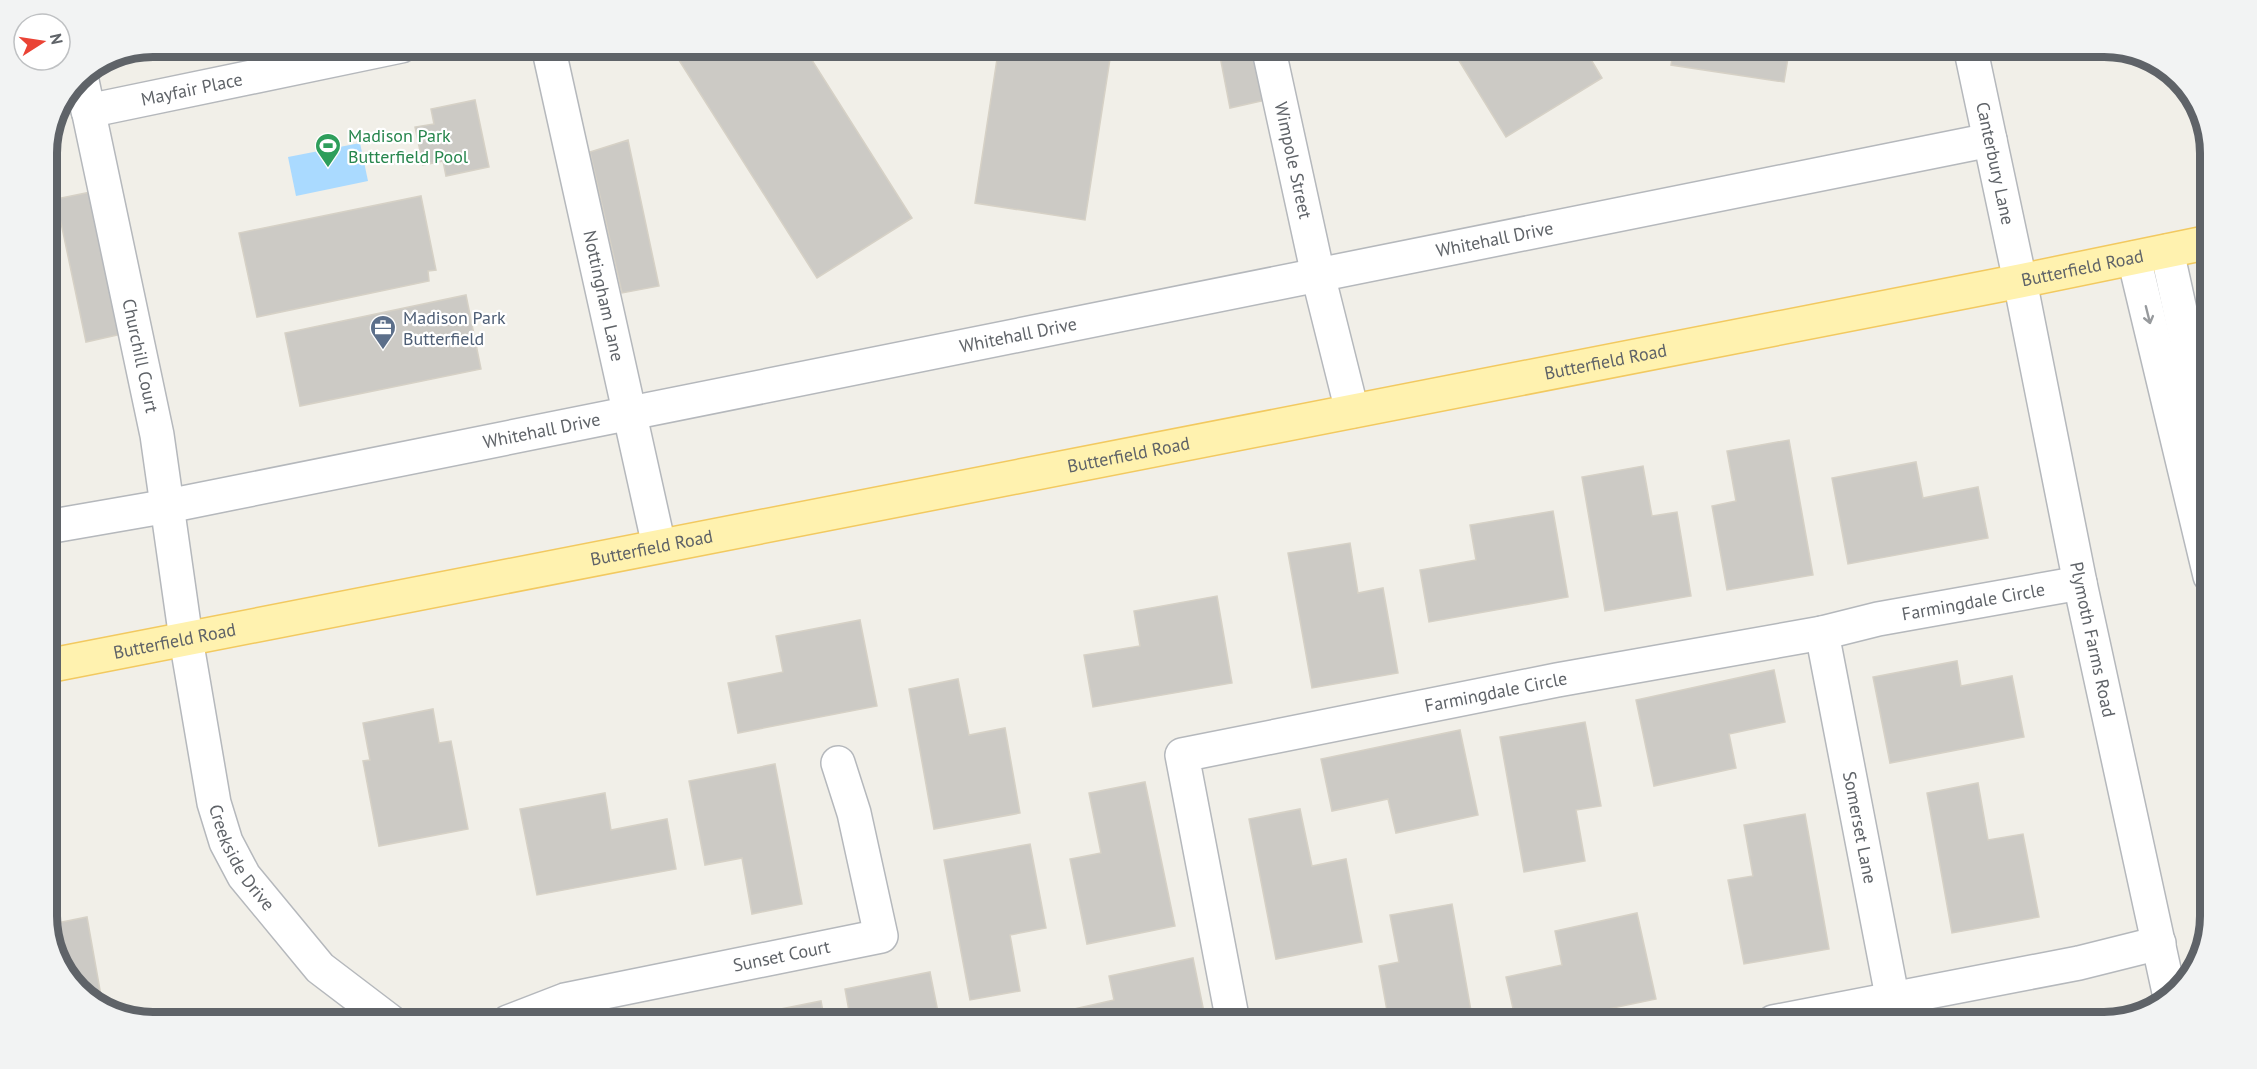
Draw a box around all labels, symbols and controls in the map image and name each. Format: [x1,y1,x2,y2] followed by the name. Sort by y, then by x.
[12,12,72,72] north arrow
[46,32,68,46] text: N
[139,67,245,111] street label: Mayfair Place
[1270,100,1317,221] street label: Wimpole Street
[1971,100,2020,227] street label: Canterbury Lane
[348,124,469,168] place label: Madison Park Butterfield Pool
[313,131,343,169] sports icon: Madison Park Butterfield Pool
[1434,216,1555,262] street label: Whitehall Drive
[578,228,630,363] street label: Nottingham Lane
[2019,244,2146,291] street label: Butterfield Road
[117,297,164,415] street label: Churchill Court
[2142,305,2154,324] one-way arrow
[403,306,506,350] place label: Madison Park Butterfield
[957,312,1079,358] street label: Whitehall Drive
[368,313,398,351] office icon: Madison Park Butterfield
[1542,338,1669,385] street label: Butterfield Road
[481,407,602,453] street label: Whitehall Drive
[1065,431,1192,478] street label: Butterfield Road
[588,524,715,571] street label: Butterfield Road
[2065,560,2121,719] street label: Plymoth Farms Road
[1900,577,2047,626] street label: Farmingdale Circle
[111,617,238,664] street label: Butterfield Road
[1423,666,1569,717] street label: Farmingdale Circle
[1838,769,1882,885] street label: Somerset Lane
[204,801,280,915] street label: Creekside Drive
[731,935,832,977] street label: Sunset Court

